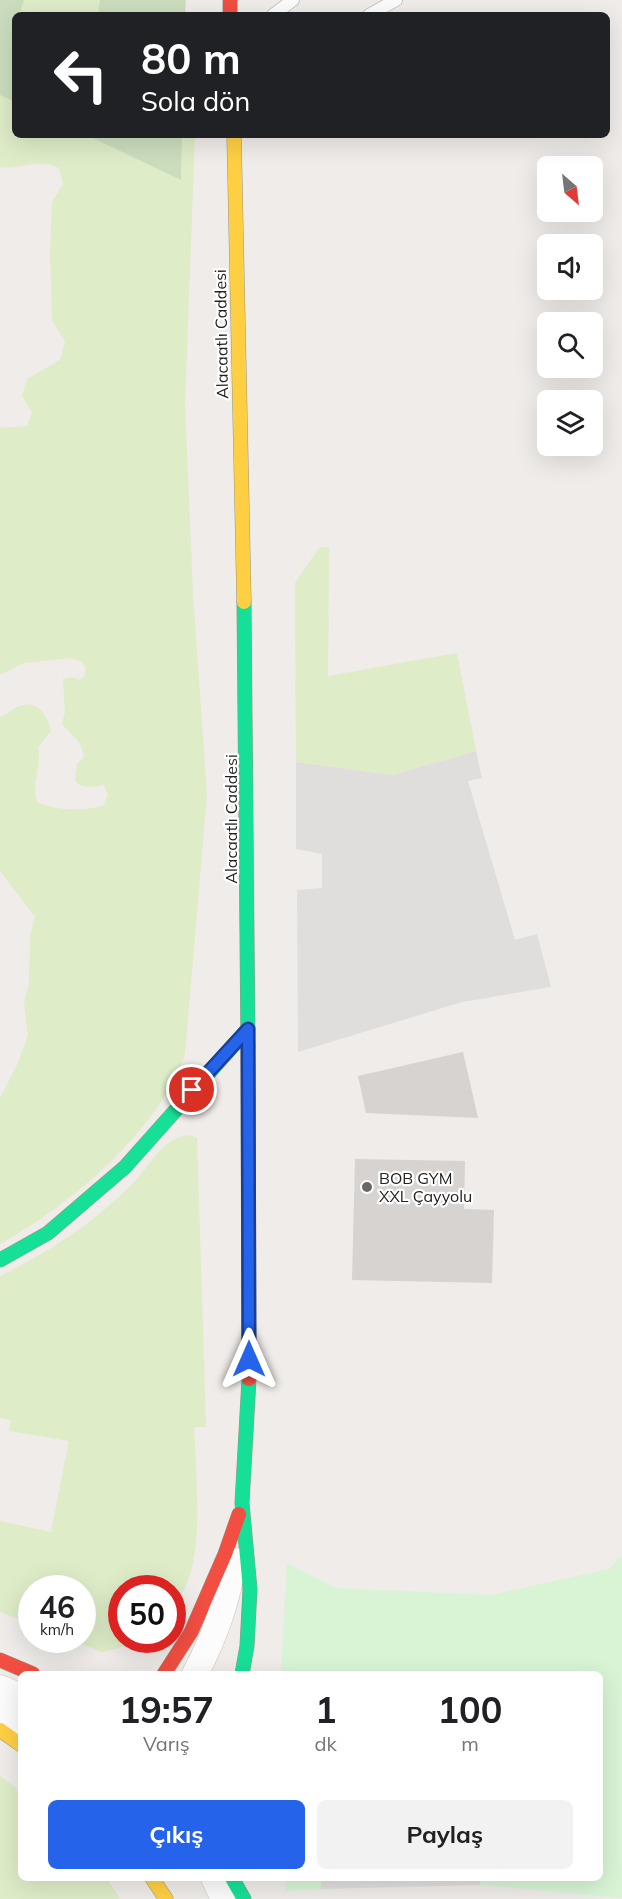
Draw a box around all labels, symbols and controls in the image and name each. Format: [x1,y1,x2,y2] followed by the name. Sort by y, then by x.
[141,32,241,85] text: 80 m
[42,36,120,114] icon: left
[141,84,250,118] text: Sola dön
[537,156,603,222] north arrow
[537,156,603,456] map controls
[537,234,603,300] button: sound
[210,269,232,399] street label: Alacaatlı Caddesi
[537,312,603,378] button: search
[537,390,603,456] button: layers
[221,754,241,884] street label: Alacaatlı Caddesi
[166,1064,217,1115] pin
[175,1073,208,1106] icon: arrive
[379,1168,472,1206] place label: BOB GYM XXL Çayyolu
[360,1180,374,1194] marker: BOB GYM XXL Çayyolu
[217,1327,281,1391] position arrow
[108,1575,186,1653] speed limit sign: 50
[39,1588,75,1626] text: 46
[40,1620,74,1639] text: km/h
[119,1687,214,1732] text: 19:57
[315,1687,337,1732] text: 1
[438,1687,502,1732] text: 100
[143,1731,190,1756] text: Varış
[315,1731,337,1756] text: dk
[461,1731,479,1756] text: m
[48,1800,305,1869] button: Çıkış
[317,1800,573,1869] button: Paylaş

